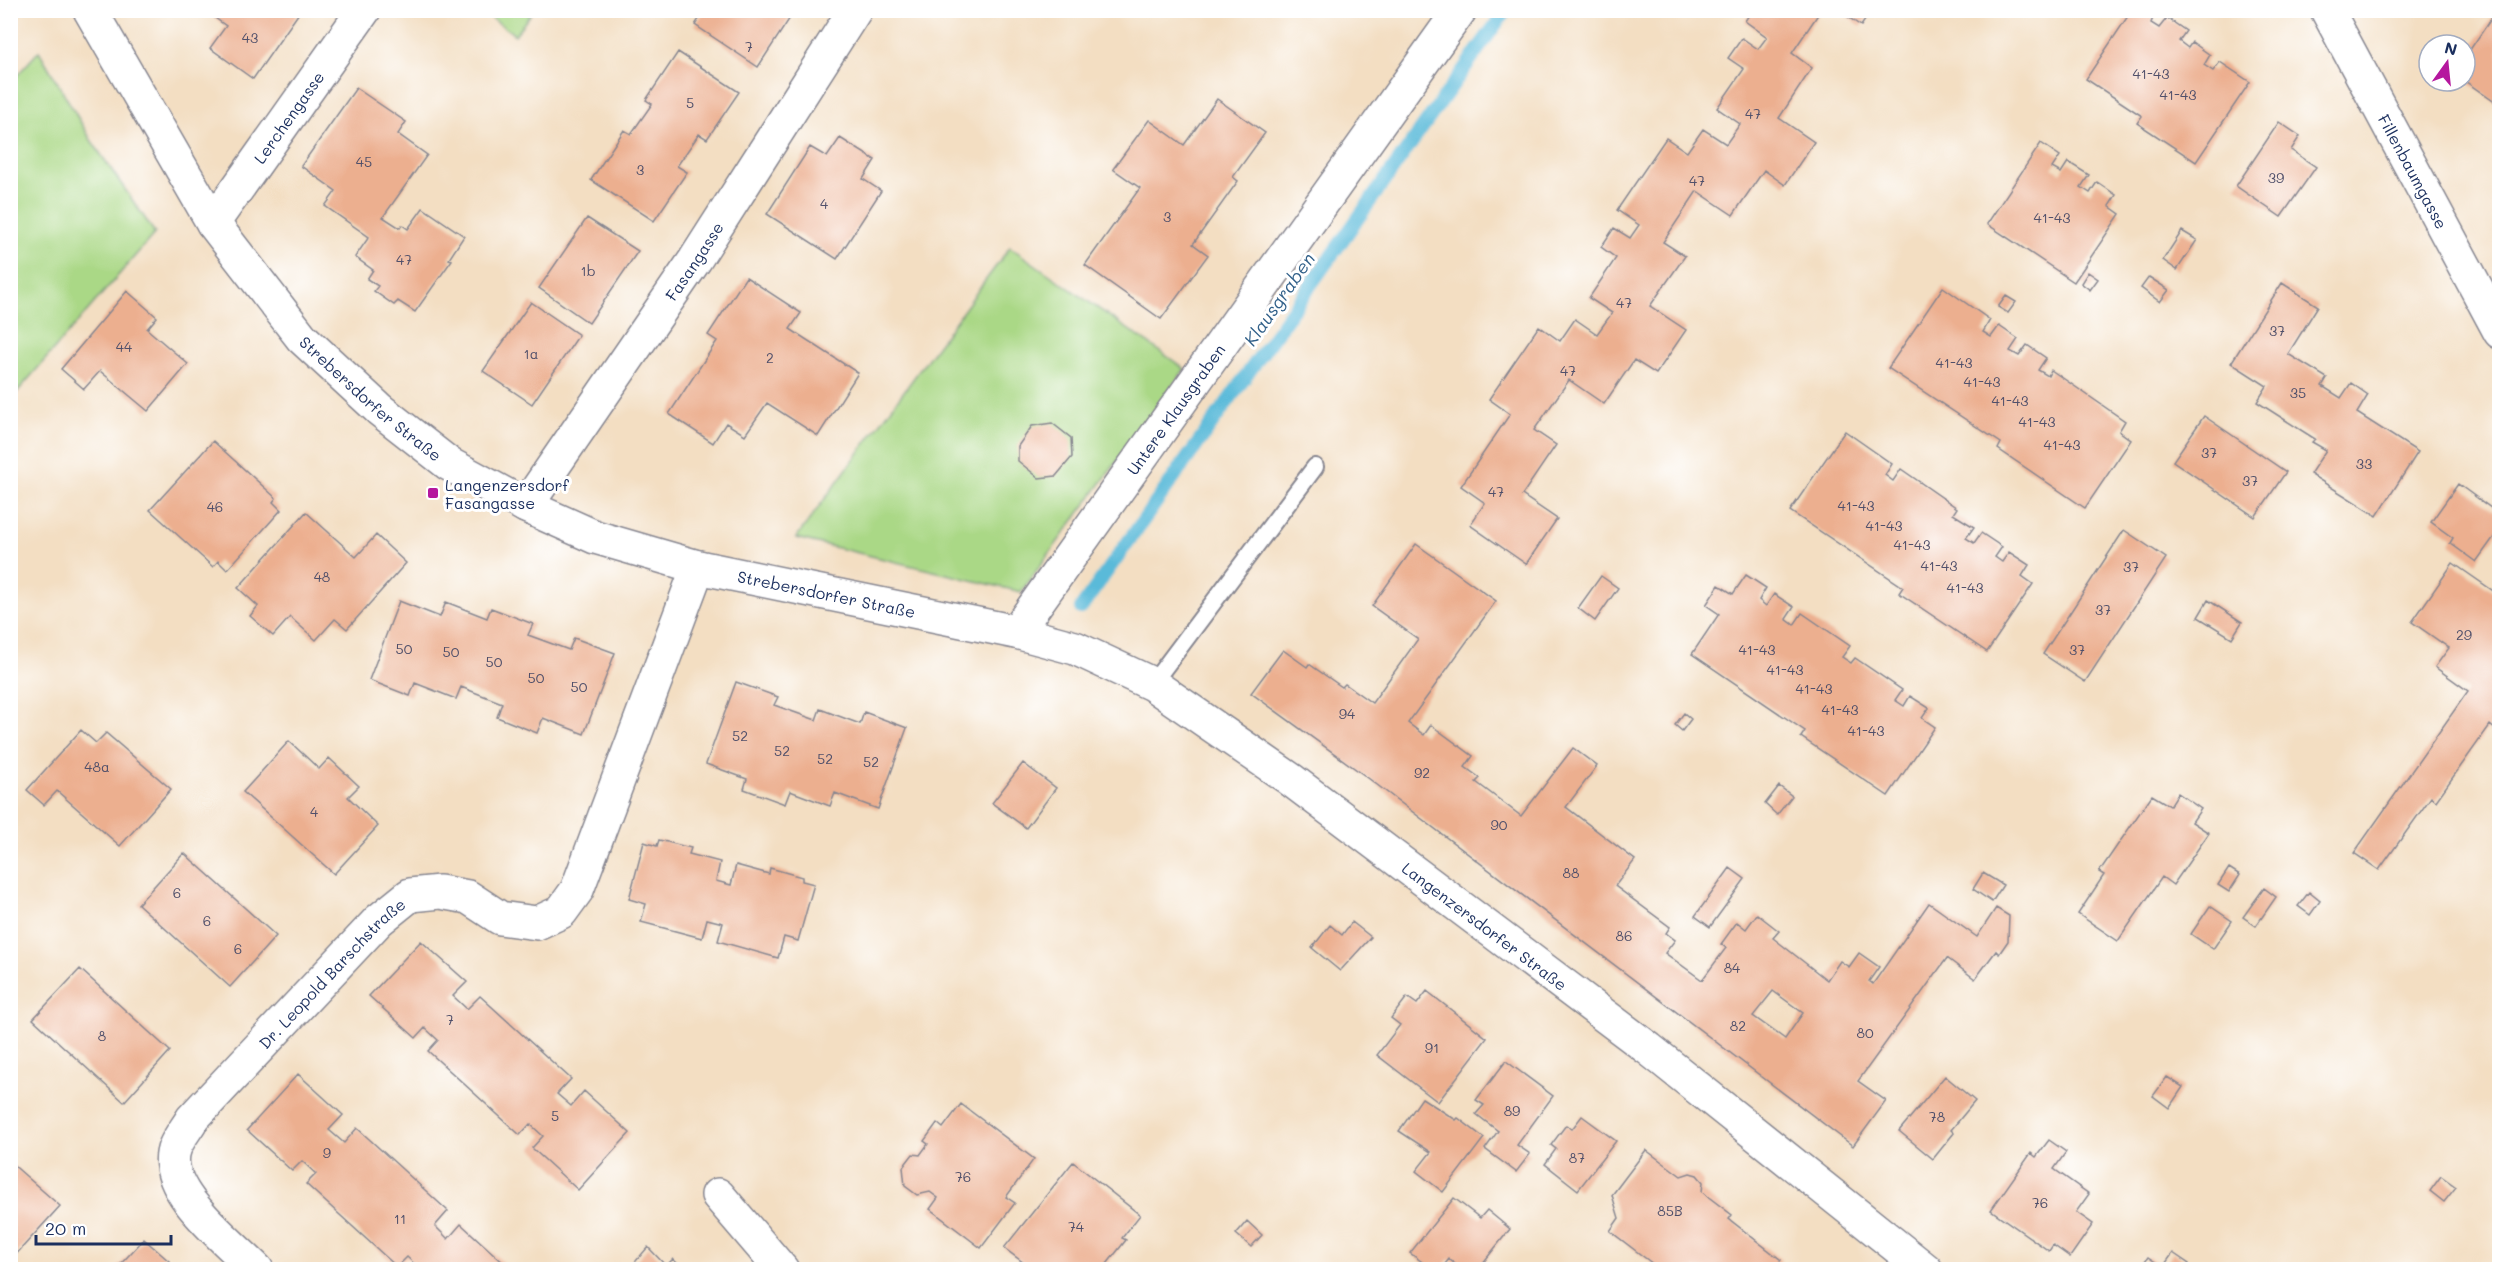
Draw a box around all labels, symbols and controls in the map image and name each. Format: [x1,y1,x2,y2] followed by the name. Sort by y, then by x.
[242,28,258,47] house number: 43
[2417,33,2477,93] north arrow
[2442,36,2460,60] text: N
[745,37,753,56] house number: 7
[2133,64,2169,83] house number: 41-43
[248,67,328,167] street label: Lerchengasse
[2160,85,2196,104] house number: 41-43
[686,93,694,112] house number: 5
[1745,104,1761,123] house number: 47
[2374,110,2453,232] street label: Fillenbaumgasse
[356,152,372,171] house number: 45
[636,160,644,179] house number: 3
[2268,168,2284,187] house number: 39
[1689,171,1705,190] house number: 47
[820,194,829,213] house number: 4
[1163,207,1171,226] house number: 3
[2034,208,2070,227] house number: 41-43
[660,218,727,304] street label: Fasangasse
[1238,248,1320,350] water label: Klausgraben
[396,250,412,269] house number: 47
[580,261,596,280] house number: 1b
[1616,293,1632,312] house number: 47
[2269,321,2285,340] house number: 37
[296,331,446,465] street label: Strebersdorfer Straße
[116,337,133,356] house number: 44
[1121,339,1229,479] street label: Untere Klausgraben
[524,344,538,363] house number: 1a
[766,348,774,367] house number: 2
[1936,353,1972,372] house number: 41-43
[1560,361,1576,380] house number: 47
[1964,372,2000,391] house number: 41-43
[2290,383,2306,402] house number: 35
[1992,391,2028,410] house number: 41-43
[2019,412,2055,431] house number: 41-43
[2044,435,2080,454] house number: 41-43
[2201,443,2217,462] house number: 37
[2356,454,2372,473] house number: 33
[2242,471,2258,490] house number: 37
[445,474,570,513] place label: Langenzersdorf Fasangasse
[1488,482,1504,501] house number: 47
[426,486,440,500] marker: Langenzersdorf Fasangasse
[1838,496,1874,515] house number: 41-43
[207,497,223,516] house number: 46
[1866,516,1902,535] house number: 41-43
[1894,535,1930,554] house number: 41-43
[1921,556,1957,575] house number: 41-43
[2123,557,2139,576] house number: 37
[736,565,917,622] street label: Strebersdorfer Straße
[314,567,330,586] house number: 48
[1947,578,1983,597] house number: 41-43
[2095,600,2111,619] house number: 37
[2456,625,2472,644] house number: 29
[396,639,413,658] house number: 50
[1739,640,1775,659] house number: 41-43
[2069,640,2085,659] house number: 37
[443,642,460,661] house number: 50
[486,652,503,671] house number: 50
[1767,660,1803,679] house number: 41-43
[528,668,545,687] house number: 50
[571,677,588,696] house number: 50
[1796,679,1832,698] house number: 41-43
[1822,700,1858,719] house number: 41-43
[1339,704,1356,723] house number: 94
[1848,721,1884,740] house number: 41-43
[732,726,748,745] house number: 52
[774,741,790,760] house number: 52
[817,749,833,768] house number: 52
[863,752,879,771] house number: 52
[84,757,110,776] house number: 48a
[1414,763,1430,782] house number: 92
[310,802,319,821] house number: 4
[1491,815,1508,834] house number: 90
[1398,857,1572,994] street label: Langenzersdorfer Straße
[1563,863,1579,882] house number: 88
[173,883,181,902] house number: 6
[253,893,409,1053] street label: Dr. Leopold Barschstraße
[203,911,211,930] house number: 6
[1616,926,1632,945] house number: 86
[234,939,242,958] house number: 6
[1724,958,1741,977] house number: 84
[446,1010,454,1029] house number: 7
[1730,1016,1746,1035] house number: 82
[1856,1023,1874,1042] house number: 80
[98,1026,106,1045] house number: 8
[1425,1038,1439,1057] house number: 91
[1504,1101,1520,1120] house number: 89
[551,1106,559,1125] house number: 5
[1929,1107,1945,1126] house number: 78
[323,1143,331,1162] house number: 9
[1569,1148,1585,1167] house number: 87
[955,1167,971,1186] house number: 76
[2032,1193,2048,1212] house number: 76
[1657,1201,1683,1220] house number: 85B
[36,1208,171,1246] scale bar
[394,1209,406,1228] house number: 11
[45,1216,86,1240] text: 20 m
[1068,1217,1085,1236] house number: 74

